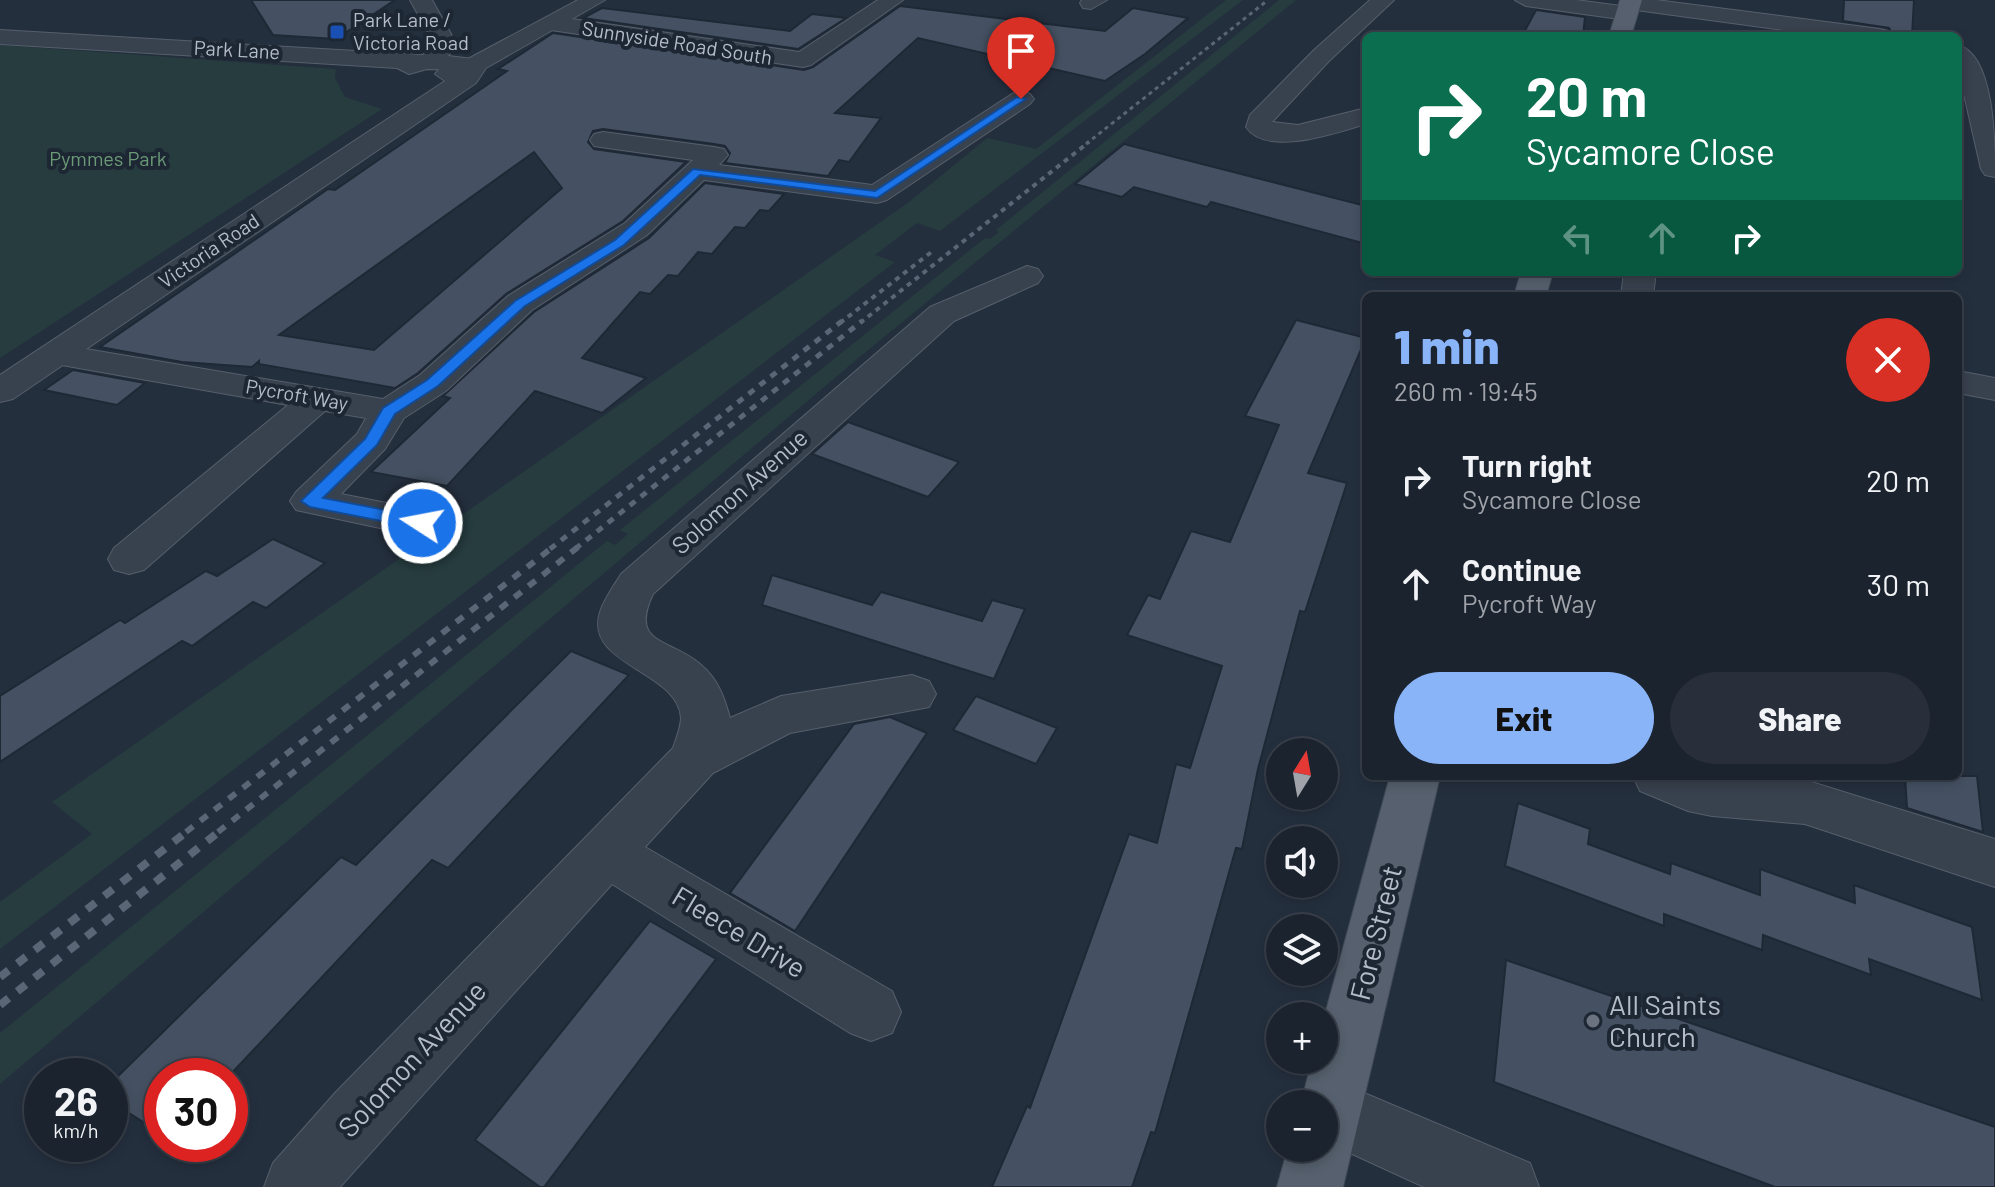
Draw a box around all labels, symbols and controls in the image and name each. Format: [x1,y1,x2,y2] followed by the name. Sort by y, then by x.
[353,7,469,54] place label: Park Lane / Victoria Road
[580,15,774,69] street label: Sunnyside Road South
[987,17,1055,99] pin
[328,23,346,41] marker: Park Lane / Victoria Road
[999,29,1043,73] icon: arrive
[193,35,281,63] street label: Park Lane
[1526,61,1647,128] text: 20 m
[1394,64,1498,168] icon: right
[1526,129,1775,172] text: Sycamore Close
[49,146,167,170] park label: Pymmes Park
[154,208,263,293] street label: Victoria Road
[1556,216,1600,260] icon: left
[1640,216,1684,260] icon: ahead
[1724,216,1768,260] icon: right
[1394,316,1500,374] text: 1 min
[1846,318,1930,402] button: close
[244,373,350,415] street label: Pycroft Way
[1394,375,1538,406] text: 260 m · 19:45
[665,422,813,559] street label: Solomon Avenue
[1462,447,1592,483] text: Turn right
[1394,458,1438,502] icon: right
[1866,462,1930,498] text: 20 m
[380,481,464,565] position arrow
[1462,483,1642,514] text: Sycamore Close
[1462,551,1582,587] text: Continue
[1394,562,1438,606] icon: ahead
[1867,566,1930,602] text: 30 m
[1462,587,1596,618] text: Pycroft Way
[1394,672,1654,764] button: Exit
[1670,672,1930,764] button: Share
[1266,738,1338,810] north arrow
[1266,738,1338,1162] map controls
[1266,826,1338,898] button: sound
[1342,862,1408,1003] street label: Fore Street
[667,878,812,984] street label: Fleece Drive
[1266,914,1338,986] button: layers
[330,973,492,1143] street label: Solomon Avenue
[1609,987,1721,1053] place label: All Saints Church
[1266,1002,1338,1074] button: +
[1584,1012,1602,1030] marker: All Saints Church
[144,1058,248,1162] speed limit sign: 30
[54,1076,98,1124] text: 26
[1266,1090,1338,1162] button: −
[53,1118,99,1142] text: km/h

